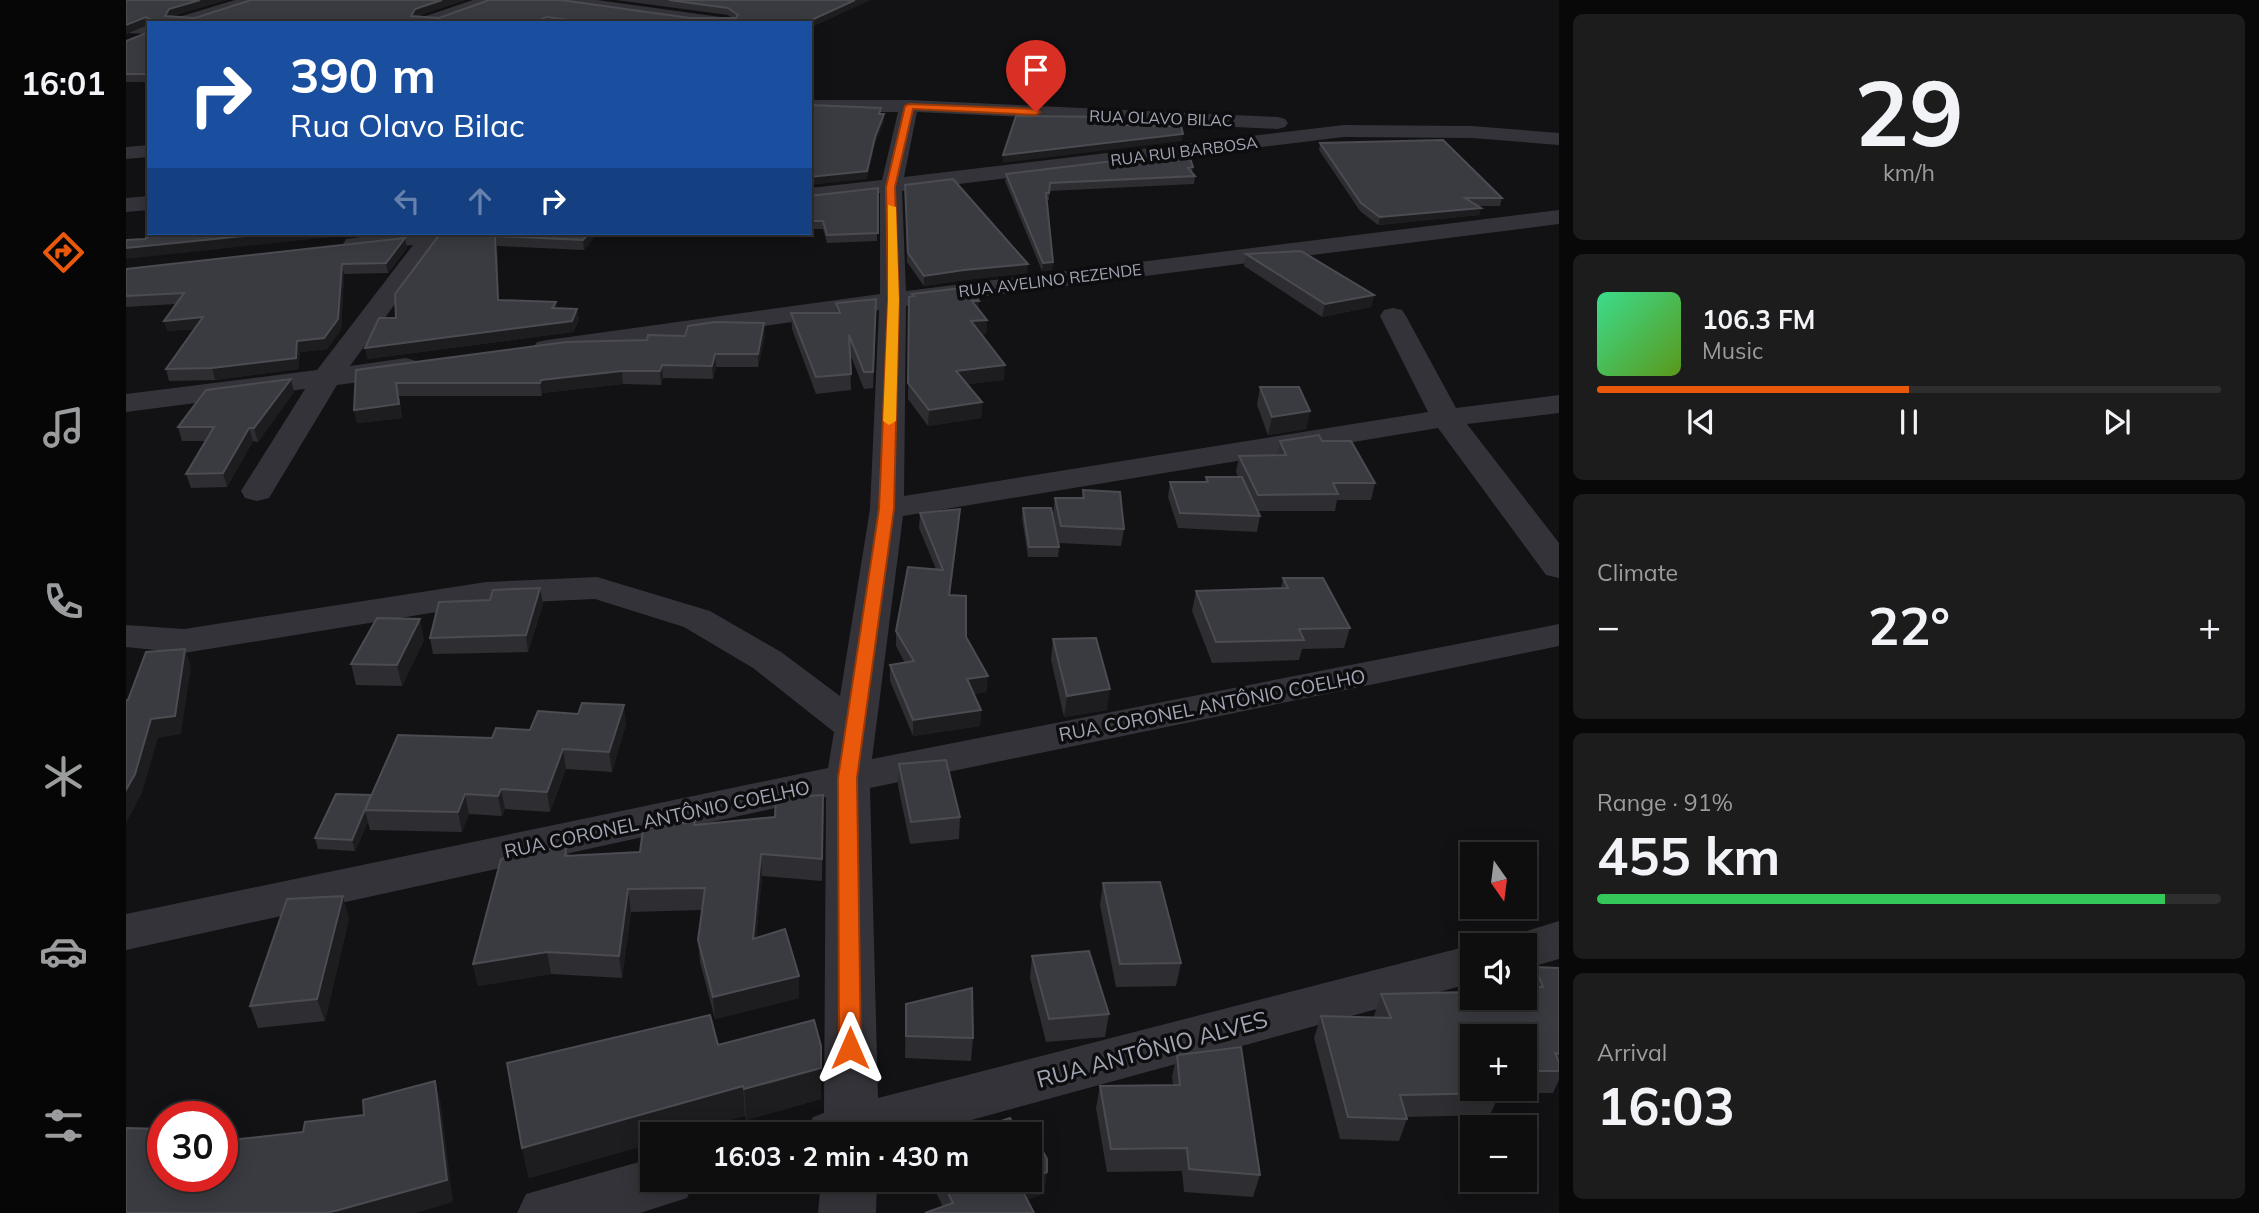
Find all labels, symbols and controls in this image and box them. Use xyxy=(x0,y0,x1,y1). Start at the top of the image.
pin xyxy=(1006,40,1066,112)
text: 390 m xyxy=(290,44,436,105)
icon: right xyxy=(175,49,266,140)
icon: arrive xyxy=(1017,51,1055,89)
text: 29 xyxy=(1854,55,1964,169)
text: 16:01 xyxy=(21,63,105,103)
text: Rua Olavo Bilac xyxy=(290,105,525,145)
street label: RUA OLAVO BILAC xyxy=(1089,106,1233,131)
street label: RUA RUI BARBOSA xyxy=(1109,132,1259,170)
text: km/h xyxy=(1883,158,1935,187)
icon: left xyxy=(388,182,426,220)
icon: ahead xyxy=(461,182,499,220)
icon: right xyxy=(534,182,572,220)
icon: directions xyxy=(39,228,88,277)
street label: RUA AVELINO REZENDE xyxy=(957,259,1143,301)
text: 106.3 FM xyxy=(1702,303,1815,336)
text: Music xyxy=(1702,336,1763,365)
icon: music xyxy=(39,403,88,452)
icon: previous xyxy=(1682,403,1720,441)
icon: pause xyxy=(1890,403,1928,441)
icon: next xyxy=(2098,403,2136,441)
text: Climate xyxy=(1597,558,1678,587)
icon: phone xyxy=(39,577,88,626)
text: 22° xyxy=(1868,593,1950,658)
text: − xyxy=(1597,602,1620,650)
text: + xyxy=(2198,602,2221,650)
street label: RUA CORONEL ANTÔNIO COELHO xyxy=(1057,663,1367,747)
icon: climate xyxy=(39,752,88,801)
street label: RUA CORONEL ANTÔNIO COELHO xyxy=(502,775,812,863)
text: Range · 91% xyxy=(1597,788,1733,817)
text: 455 km xyxy=(1597,823,1780,888)
north arrow xyxy=(1460,842,1536,919)
map controls xyxy=(1460,842,1537,1192)
icon: car xyxy=(39,927,88,976)
button: sound xyxy=(1460,933,1537,1010)
street label: RUA ANTÔNIO ALVES xyxy=(1033,1004,1271,1094)
position arrow xyxy=(813,1011,887,1085)
button: + xyxy=(1460,1024,1537,1101)
text: Arrival xyxy=(1597,1038,1667,1067)
text: 16:03 xyxy=(1597,1073,1735,1138)
icon: filters xyxy=(39,1101,88,1150)
speed limit sign: 30 xyxy=(147,1101,238,1192)
button: − xyxy=(1460,1115,1537,1192)
text: 16:03 · 2 min · 430 m xyxy=(713,1140,969,1173)

